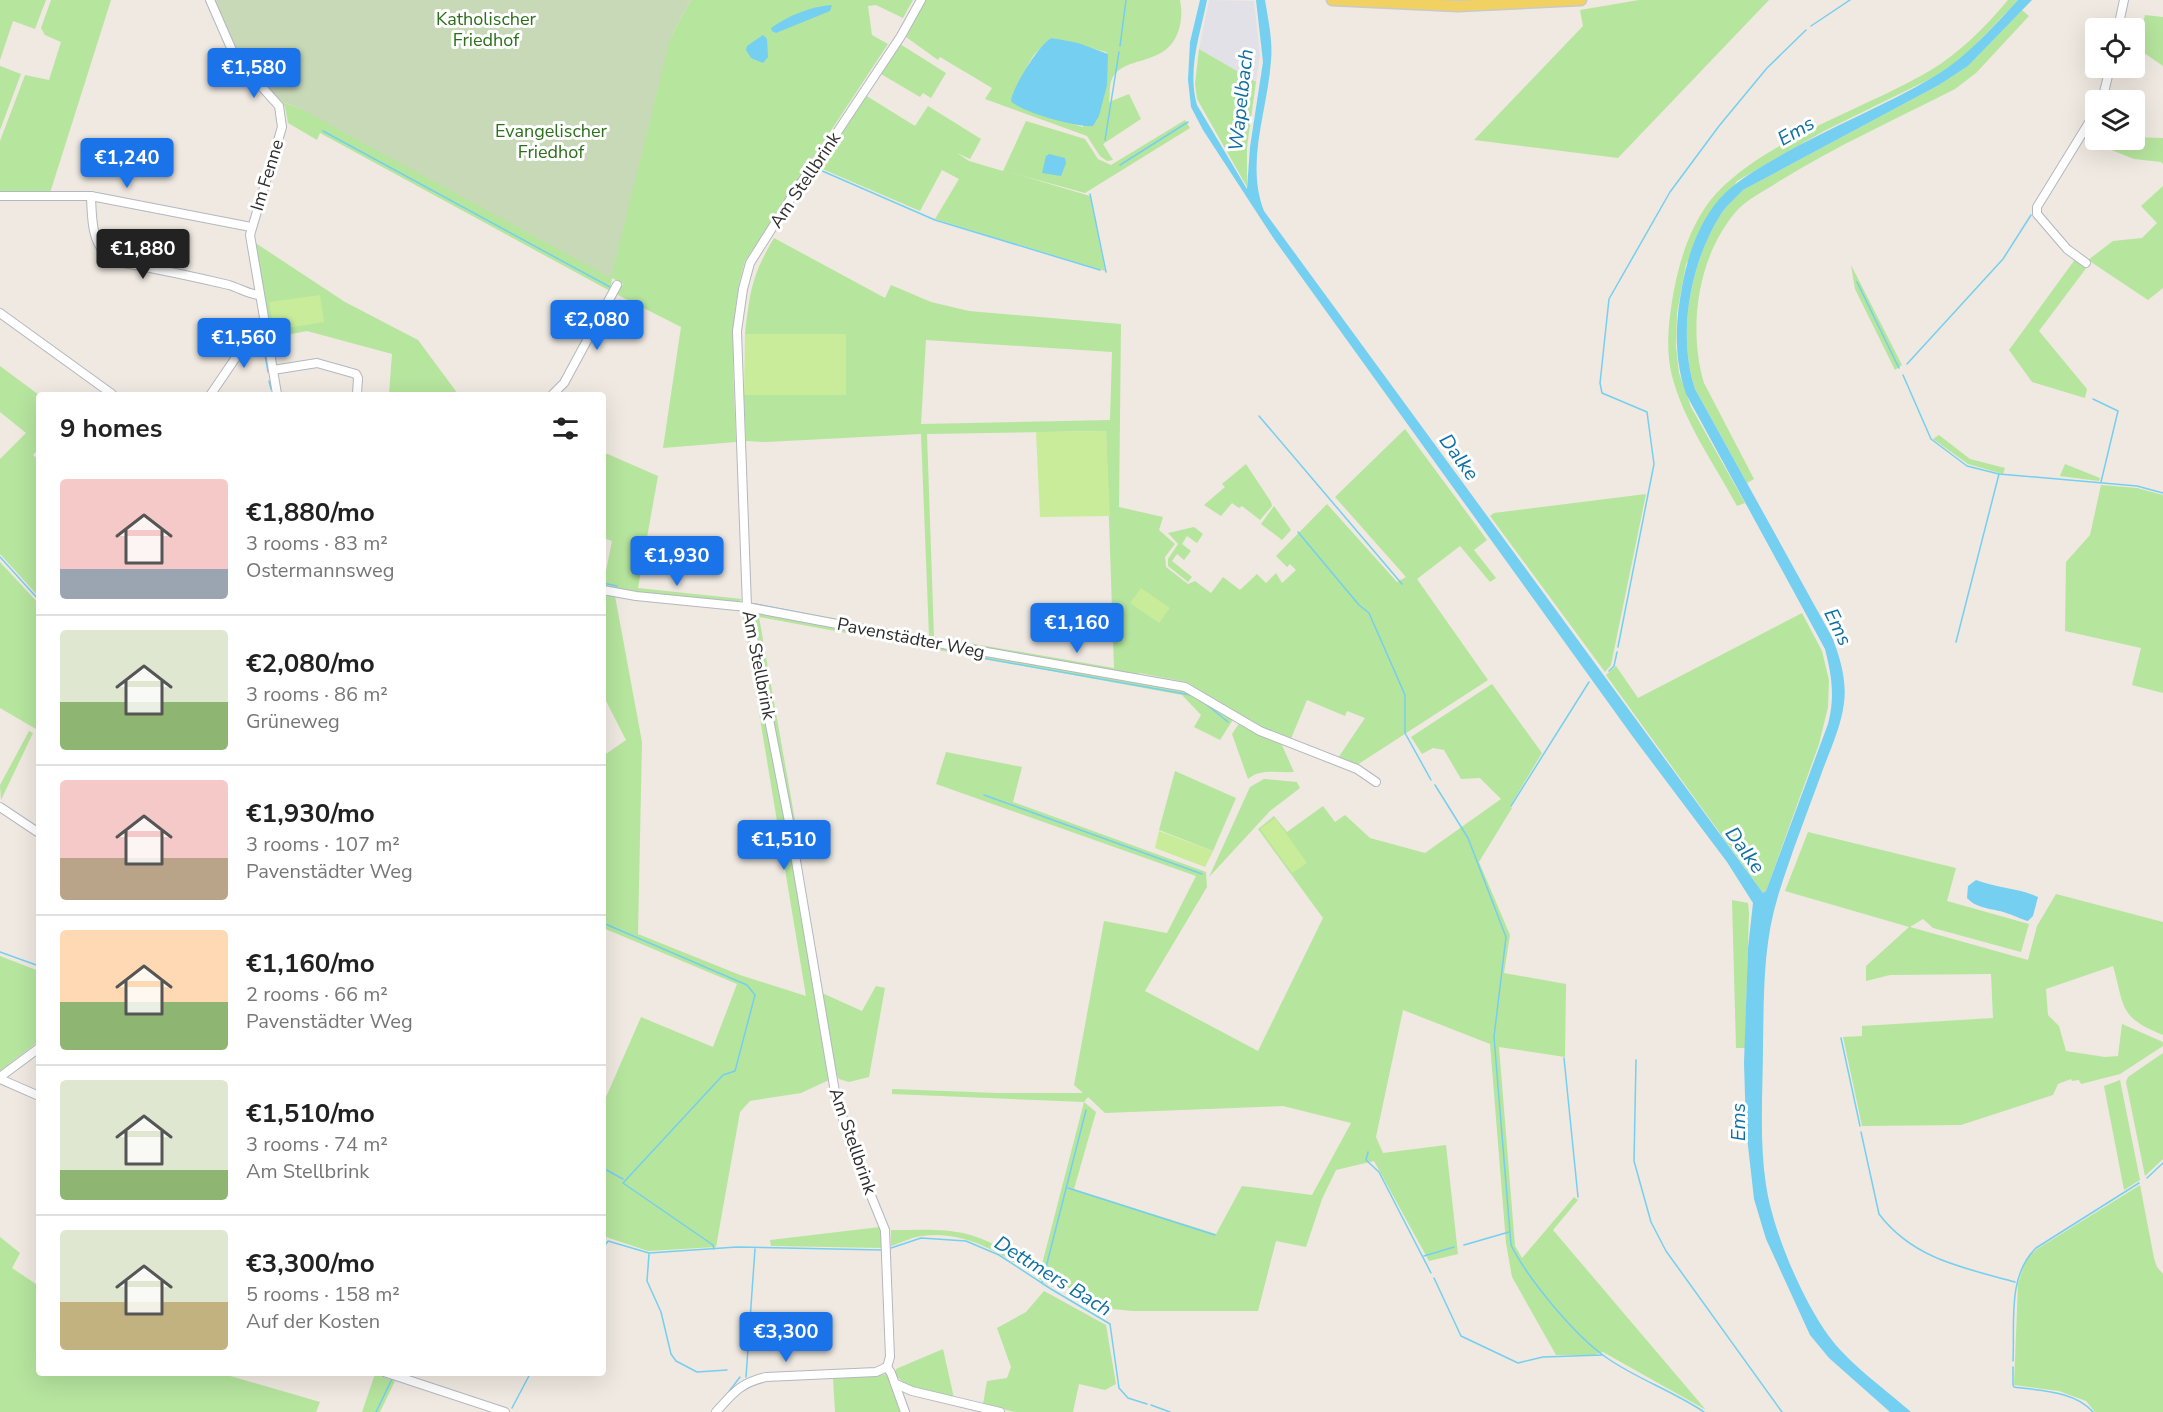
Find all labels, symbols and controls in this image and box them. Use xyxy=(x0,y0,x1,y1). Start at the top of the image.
park label: Katholischer Friedhof xyxy=(436,7,537,52)
map controls xyxy=(2085,18,2145,150)
button: locate xyxy=(2085,18,2145,78)
pin: €1,580 xyxy=(205,48,303,99)
water label: Wapelbach xyxy=(1222,48,1260,152)
text: €1,580 xyxy=(222,54,286,81)
button: layers xyxy=(2085,90,2145,150)
water label: Ems xyxy=(1773,110,1819,152)
park label: Evangelischer Friedhof xyxy=(495,119,608,164)
street label: Am Stellbrink xyxy=(764,126,847,233)
street label: Im Fenne xyxy=(245,136,289,214)
pin: €1,240 xyxy=(78,138,176,189)
text: €1,240 xyxy=(95,144,159,171)
pin: €1,880 xyxy=(94,229,192,280)
text: €1,880 xyxy=(111,235,175,262)
pin: €2,080 xyxy=(548,300,646,351)
text: €2,080 xyxy=(565,306,629,333)
pin: €1,560 xyxy=(195,318,293,369)
text: €1,560 xyxy=(212,324,276,351)
text: 9 homes xyxy=(60,411,162,446)
icon: filters xyxy=(549,412,582,445)
water label: Dalke xyxy=(1433,428,1485,486)
text: €1,880/mo xyxy=(246,495,375,530)
icon: home xyxy=(108,503,180,575)
text: 3 rooms · 83 m² xyxy=(246,530,388,557)
pin: €1,930 xyxy=(628,536,726,587)
text: €1,930 xyxy=(645,542,709,569)
text: Ostermannsweg xyxy=(246,557,394,584)
pin: €1,160 xyxy=(1028,603,1126,654)
water label: Ems xyxy=(1817,604,1859,650)
street label: Am Stellbrink xyxy=(737,608,782,723)
text: €1,160 xyxy=(1045,609,1109,636)
street label: Pavenstädter Weg xyxy=(835,612,987,664)
text: €2,080/mo xyxy=(246,646,375,681)
icon: home xyxy=(108,654,180,726)
text: 3 rooms · 86 m² xyxy=(246,681,388,708)
text: Grüneweg xyxy=(246,708,340,735)
text: €1,930/mo xyxy=(246,796,375,831)
icon: home xyxy=(108,804,180,876)
pin: €1,510 xyxy=(735,820,833,871)
water label: Dalke xyxy=(1719,821,1771,879)
text: €1,510 xyxy=(752,826,816,853)
text: 3 rooms · 107 m² xyxy=(246,831,400,858)
text: Pavenstädter Weg xyxy=(246,858,413,885)
text: €1,160/mo xyxy=(246,946,375,981)
icon: home xyxy=(108,954,180,1026)
text: 2 rooms · 66 m² xyxy=(246,981,388,1008)
text: Pavenstädter Weg xyxy=(246,1008,413,1035)
street label: Am Stellbrink xyxy=(824,1085,883,1198)
text: €1,510/mo xyxy=(246,1096,375,1131)
water label: Ems xyxy=(1725,1103,1752,1141)
icon: home xyxy=(108,1104,180,1176)
text: 3 rooms · 74 m² xyxy=(246,1131,388,1158)
text: Am Stellbrink xyxy=(246,1158,369,1185)
water label: Dettmers Bach xyxy=(989,1229,1117,1323)
text: €3,300/mo xyxy=(246,1246,375,1281)
icon: home xyxy=(108,1254,180,1326)
text: 5 rooms · 158 m² xyxy=(246,1281,400,1308)
text: Auf der Kosten xyxy=(246,1308,380,1335)
pin: €3,300 xyxy=(737,1312,835,1363)
text: €3,300 xyxy=(754,1318,818,1345)

